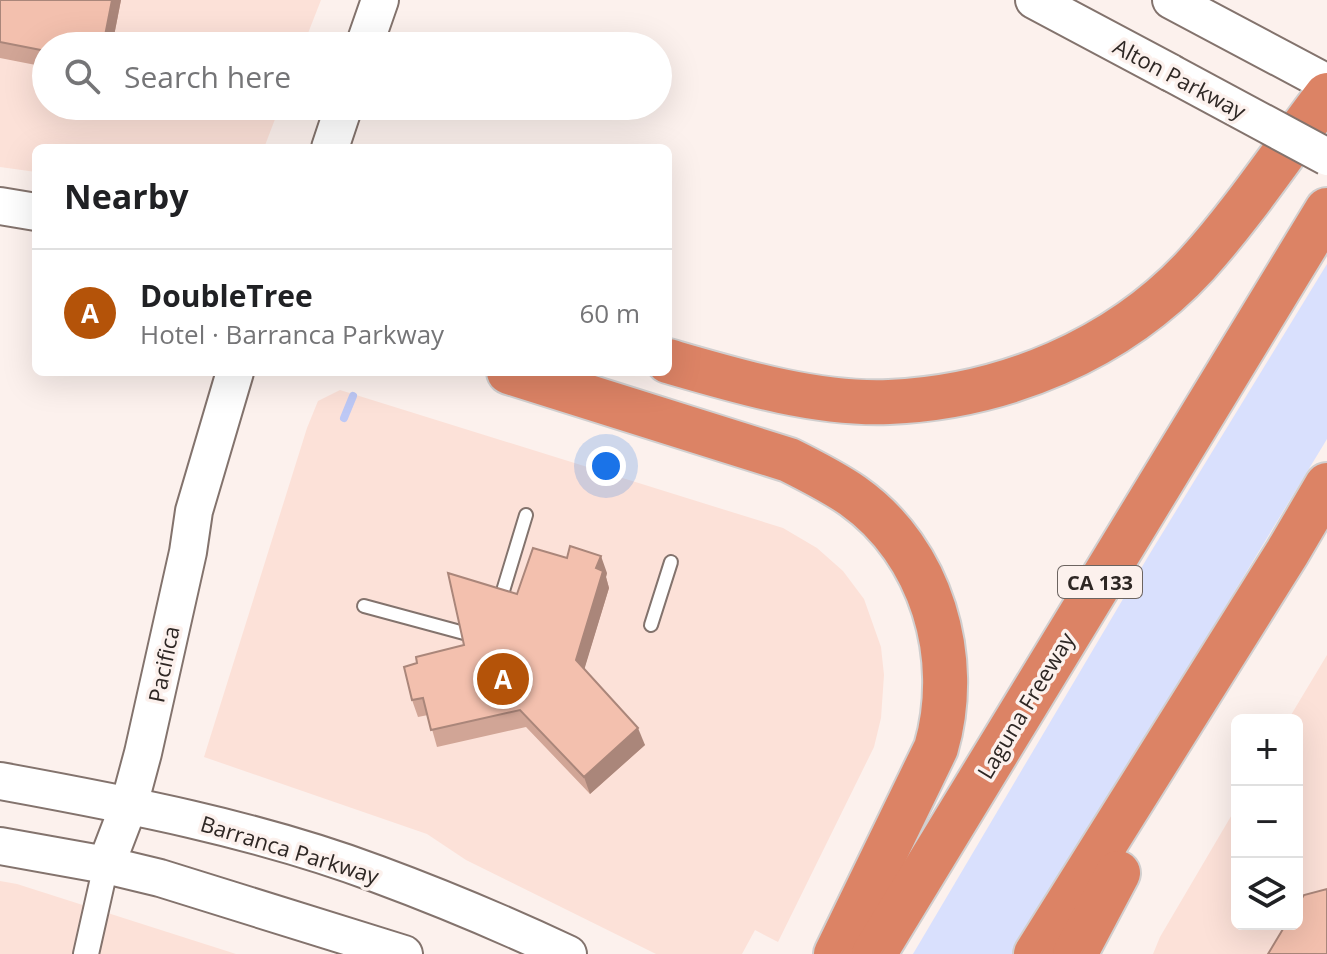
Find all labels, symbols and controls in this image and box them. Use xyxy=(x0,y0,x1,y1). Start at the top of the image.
street label: Alton Parkway xyxy=(1108,30,1252,126)
search box xyxy=(32,32,672,120)
icon: search xyxy=(60,54,104,98)
text: Search here xyxy=(124,56,291,97)
text: Nearby xyxy=(64,173,189,219)
text: DoubleTree xyxy=(140,275,313,316)
text: A xyxy=(81,295,99,331)
text: 60 m xyxy=(579,295,640,331)
text: Hotel · Barranca Parkway xyxy=(140,316,444,352)
your location xyxy=(586,446,626,486)
road number: CA 133 xyxy=(1058,566,1142,598)
street label: Pacifica xyxy=(140,623,186,705)
street label: Laguna Freeway xyxy=(969,625,1081,784)
pin: A xyxy=(477,649,529,709)
map controls xyxy=(1231,714,1303,930)
button: + xyxy=(1231,714,1303,786)
button: − xyxy=(1231,786,1303,858)
street label: Barranca Parkway xyxy=(197,808,384,891)
button: layers xyxy=(1231,858,1303,930)

